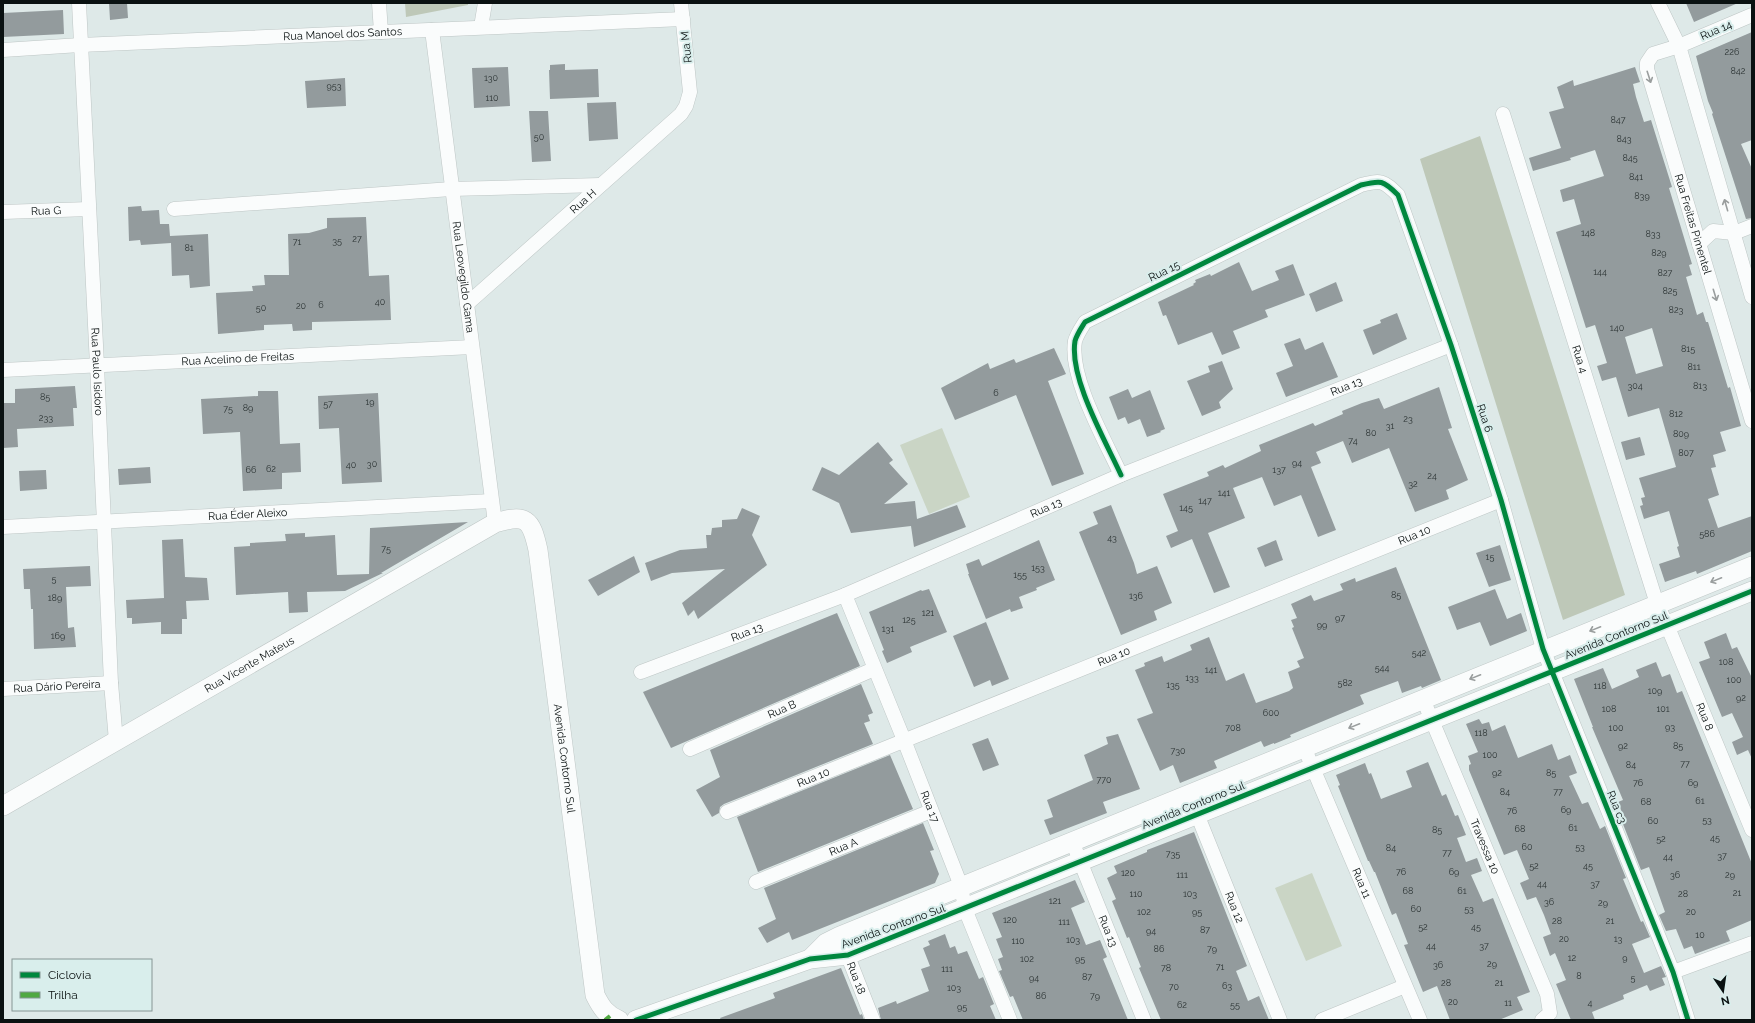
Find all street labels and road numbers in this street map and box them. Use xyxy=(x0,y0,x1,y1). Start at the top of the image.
street label: Rua 14 xyxy=(1698,18,1734,43)
street label: Rua Manoel dos Santos xyxy=(283,25,402,43)
street label: Rua M xyxy=(678,30,695,64)
street label: Rua Freitas Pimentel xyxy=(1672,172,1714,276)
street label: Rua H xyxy=(567,186,599,216)
street label: Rua G xyxy=(31,204,61,218)
street label: Rua Leovegildo Gama xyxy=(450,221,477,333)
street label: Rua 15 xyxy=(1146,258,1182,285)
street label: Rua Paulo Isidoro xyxy=(88,327,105,416)
street label: Rua 4 xyxy=(1569,344,1590,375)
street label: Rua Acelino de Freitas xyxy=(181,350,294,368)
street label: Rua 13 xyxy=(1329,375,1364,399)
street label: Rua 6 xyxy=(1474,402,1495,434)
street label: Rua 13 xyxy=(1028,496,1064,521)
street label: Rua Éder Aleixo xyxy=(208,506,288,523)
street label: Rua 10 xyxy=(1396,523,1433,548)
street label: Avenida Contorno Sul xyxy=(1563,609,1670,662)
street label: Rua 13 xyxy=(729,621,765,644)
street label: Rua Vicente Mateus xyxy=(202,634,297,696)
street label: Rua 10 xyxy=(1096,644,1132,669)
street label: Rua Dário Pereira xyxy=(13,678,101,695)
street label: Rua B xyxy=(766,698,798,721)
street label: Rua 8 xyxy=(1693,701,1716,733)
street label: Avenida Contorno Sul xyxy=(551,703,578,814)
street label: Rua 10 xyxy=(795,765,832,790)
street label: Avenida Contorno Sul xyxy=(1140,779,1247,832)
street label: Rua 17 xyxy=(917,789,942,825)
street label: Rua c3 xyxy=(1604,789,1629,826)
street label: Travessa 10 xyxy=(1467,817,1502,876)
street label: Rua A xyxy=(827,835,860,859)
street label: Rua 11 xyxy=(1349,866,1374,901)
street label: Rua 12 xyxy=(1222,890,1246,925)
street label: Avenida Contorno Sul xyxy=(839,902,947,951)
street label: Rua 13 xyxy=(1096,913,1120,949)
street label: Rua 18 xyxy=(844,960,868,996)

